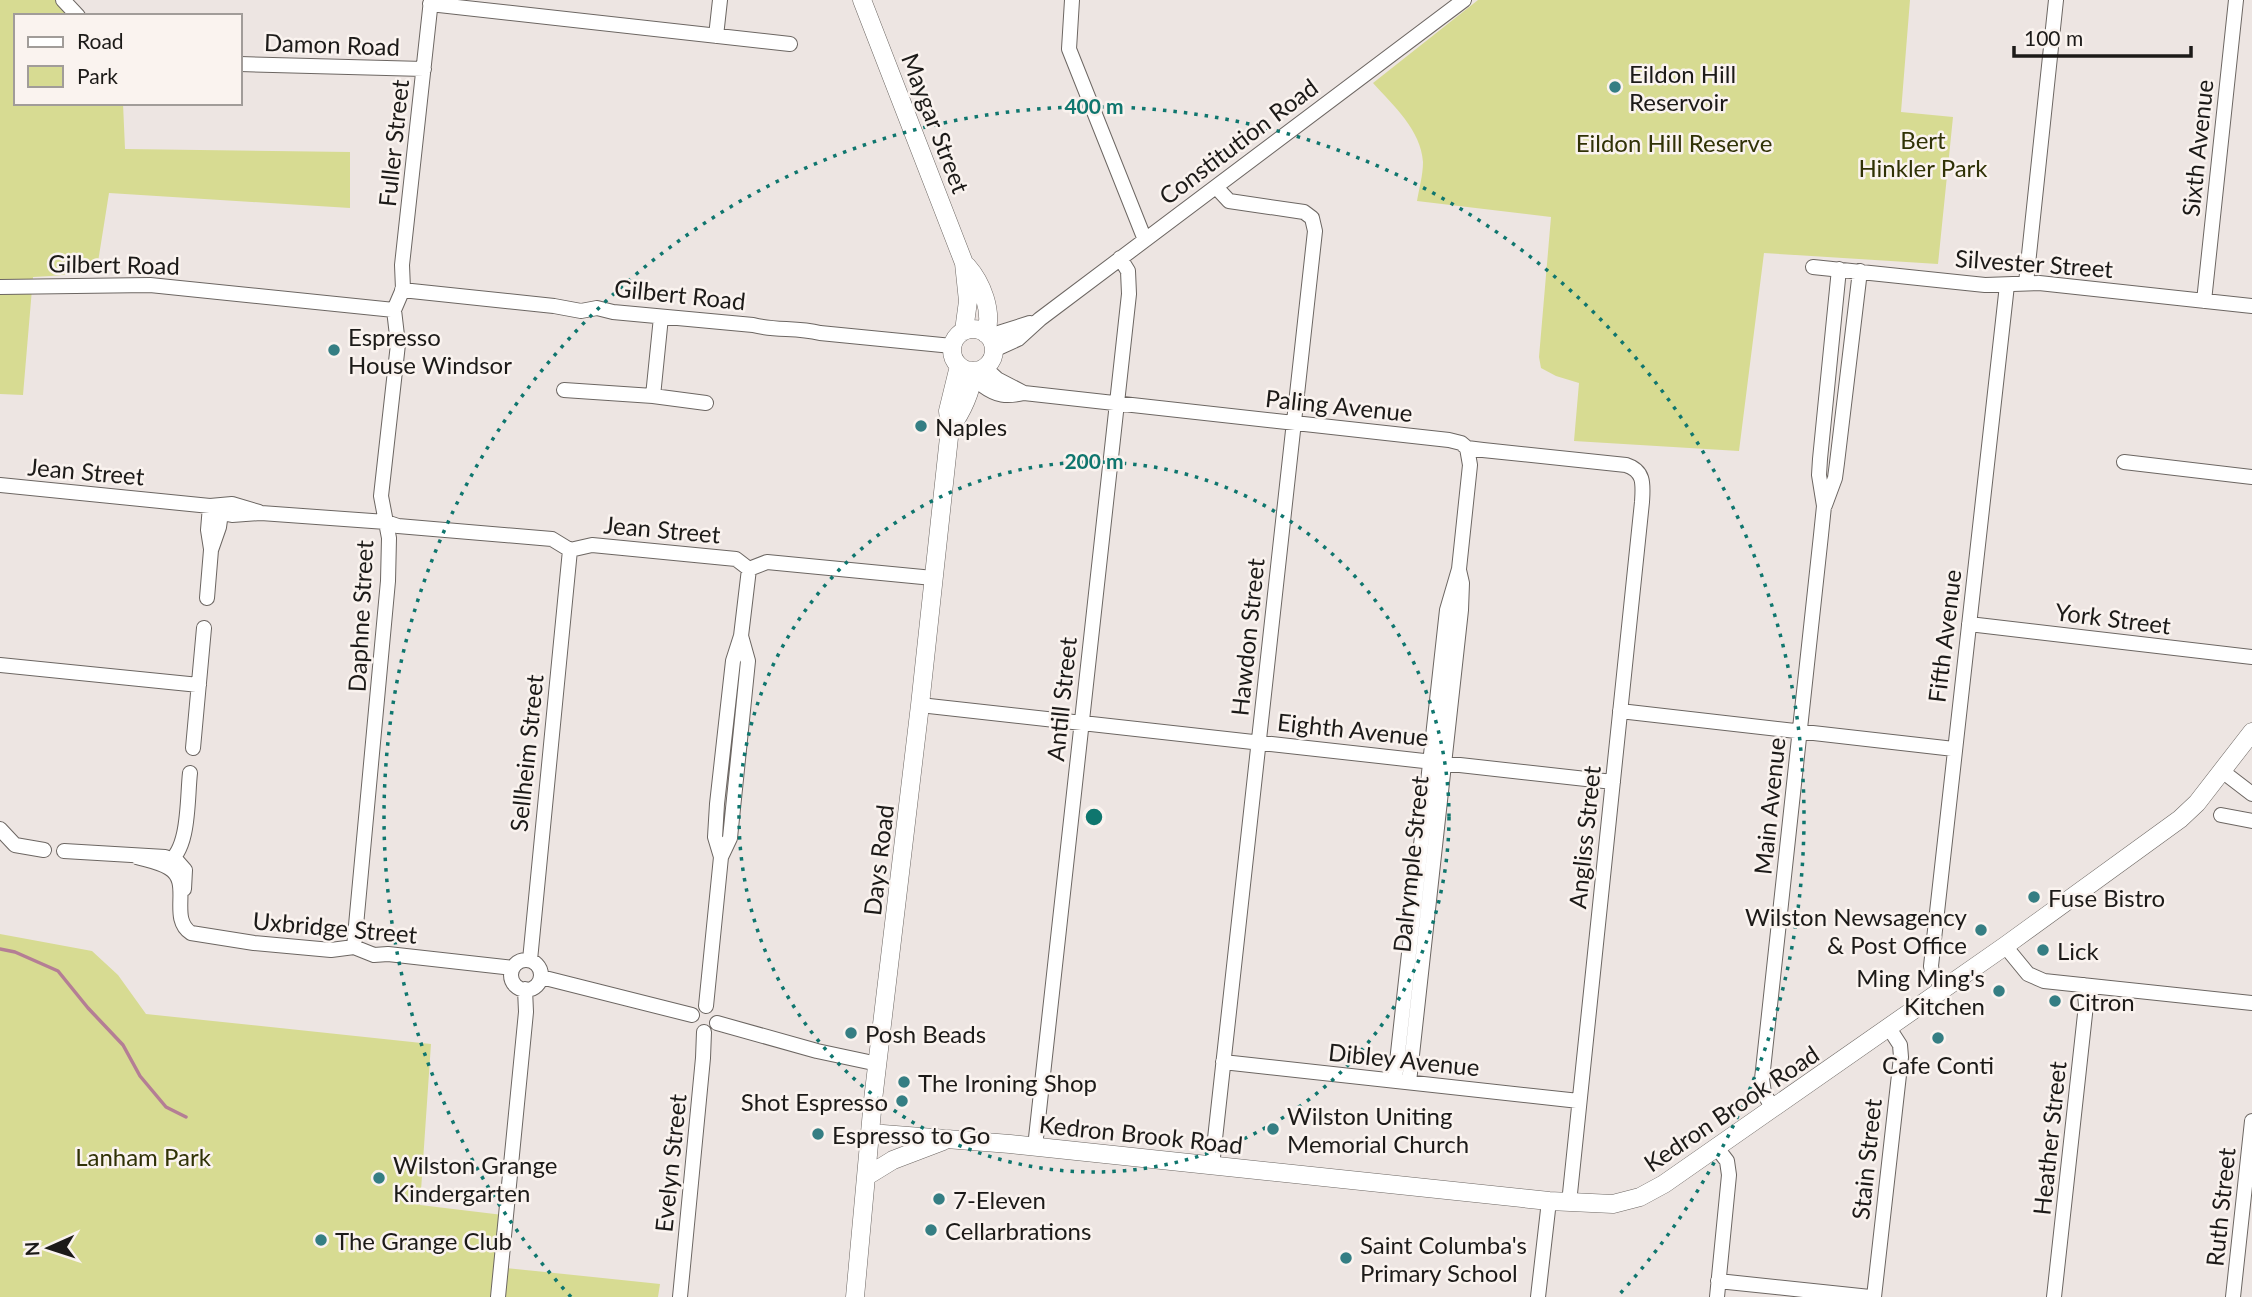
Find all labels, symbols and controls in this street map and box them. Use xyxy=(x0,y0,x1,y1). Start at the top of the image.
legend xyxy=(14,14,242,105)
scale bar xyxy=(2014,14,2191,58)
text: 100 m xyxy=(2024,25,2083,50)
street label: Damon Road xyxy=(264,27,400,61)
text: Road xyxy=(77,28,124,53)
street label: Maygar Street xyxy=(896,49,976,197)
place label: Eildon Hill Reservoir xyxy=(1629,59,1736,116)
text: Park xyxy=(77,63,118,88)
street label: Constitution Road xyxy=(1153,72,1323,210)
street label: Fuller Street xyxy=(372,78,414,208)
street label: Sixth Avenue xyxy=(2175,78,2219,218)
marker: Eildon Hill Reservoir xyxy=(1607,79,1623,95)
text: 400 m xyxy=(1064,93,1124,118)
park label: Bert Hinkler Park xyxy=(1858,125,1988,182)
park label: Eildon Hill Reserve xyxy=(1576,128,1772,157)
street label: Silvester Street xyxy=(1954,243,2114,283)
street label: Gilbert Road xyxy=(48,248,180,280)
street label: Gilbert Road xyxy=(613,273,747,315)
place label: Espresso House Windsor xyxy=(348,322,512,379)
marker: Espresso House Windsor xyxy=(326,342,342,358)
street label: Paling Avenue xyxy=(1264,383,1414,427)
place label: Naples xyxy=(935,412,1007,441)
marker: Naples xyxy=(913,418,929,434)
text: 200 m xyxy=(1064,448,1124,473)
street label: Jean Street xyxy=(26,451,146,491)
street label: Jean Street xyxy=(602,509,722,549)
street label: Daphne Street xyxy=(342,539,378,693)
street label: Hawdon Street xyxy=(1224,556,1270,717)
street label: Fifth Avenue xyxy=(1921,568,1967,704)
street label: York Street xyxy=(2054,597,2173,640)
street label: Antill Street xyxy=(1040,635,1082,763)
street label: Sellheim Street xyxy=(503,673,549,833)
street label: Eighth Avenue xyxy=(1276,707,1430,751)
street label: Main Avenue xyxy=(1747,736,1791,876)
street label: Angliss Street xyxy=(1562,764,1606,910)
street label: Dalrymple Street xyxy=(1386,774,1434,954)
street label: Days Road xyxy=(857,803,899,917)
centre of rings xyxy=(1082,805,1106,829)
place label: Fuse Bistro xyxy=(2048,883,2165,912)
marker: Fuse Bistro xyxy=(2026,889,2042,905)
place label: Wilston Newsagency & Post Office xyxy=(1745,902,1968,959)
street label: Uxbridge Street xyxy=(252,905,419,949)
marker: Wilston Newsagency & Post Office xyxy=(1973,922,1989,938)
place label: Lick xyxy=(2057,936,2100,965)
marker: Lick xyxy=(2035,942,2051,958)
place label: Ming Ming's Kitchen xyxy=(1856,963,1985,1020)
marker: Ming Ming's Kitchen xyxy=(1991,983,2007,999)
place label: Citron xyxy=(2069,987,2135,1016)
marker: Citron xyxy=(2047,993,2063,1009)
place label: Posh Beads xyxy=(865,1019,986,1048)
marker: Posh Beads xyxy=(843,1025,859,1041)
marker: Cafe Conti xyxy=(1930,1030,1946,1046)
street label: Dibley Avenue xyxy=(1327,1037,1481,1081)
street label: Kedron Brook Road xyxy=(1638,1039,1824,1177)
place label: Cafe Conti xyxy=(1882,1050,1994,1079)
street label: Heather Street xyxy=(2026,1059,2072,1216)
place label: The Ironing Shop xyxy=(918,1068,1097,1097)
marker: The Ironing Shop xyxy=(896,1074,912,1090)
place label: Shot Espresso xyxy=(741,1087,888,1116)
street label: Evelyn Street xyxy=(648,1092,692,1234)
marker: Shot Espresso xyxy=(894,1093,910,1109)
street label: Stain Street xyxy=(1845,1097,1887,1221)
place label: Wilston Uniting Memorial Church xyxy=(1287,1101,1469,1158)
street label: Kedron Brook Road xyxy=(1038,1109,1244,1159)
place label: Espresso to Go xyxy=(832,1120,990,1149)
marker: Wilston Uniting Memorial Church xyxy=(1265,1121,1281,1137)
marker: Espresso to Go xyxy=(810,1126,826,1142)
park label: Lanham Park xyxy=(75,1142,212,1171)
street label: Ruth Street xyxy=(2199,1146,2241,1268)
place label: Wilston Grange Kindergarten xyxy=(393,1150,557,1207)
marker: Wilston Grange Kindergarten xyxy=(371,1170,387,1186)
place label: 7-Eleven xyxy=(953,1185,1046,1214)
marker: 7-Eleven xyxy=(931,1191,947,1207)
north arrow xyxy=(14,1213,84,1283)
place label: Cellarbrations xyxy=(945,1216,1091,1245)
marker: Cellarbrations xyxy=(923,1222,939,1238)
place label: The Grange Club xyxy=(335,1226,512,1255)
place label: Saint Columba's Primary School xyxy=(1360,1230,1527,1287)
marker: The Grange Club xyxy=(313,1232,329,1248)
text: N xyxy=(20,1241,43,1257)
marker: Saint Columba's Primary School xyxy=(1338,1250,1354,1266)

